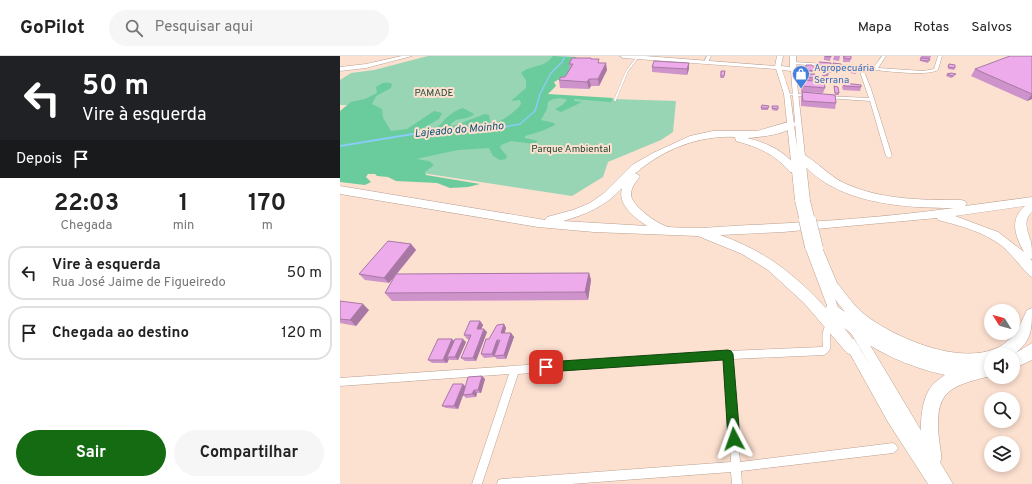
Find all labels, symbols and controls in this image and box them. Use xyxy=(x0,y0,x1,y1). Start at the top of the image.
search box xyxy=(109,10,389,46)
text: GoPilot xyxy=(20,16,85,40)
icon: search xyxy=(123,17,145,39)
text: Pesquisar aqui xyxy=(155,18,253,37)
text: Mapa xyxy=(858,19,892,36)
text: Rotas xyxy=(914,19,949,36)
text: Salvos xyxy=(971,19,1012,36)
place label: Agropecuária Serrana xyxy=(814,62,874,87)
shop icon: Agropecuária Serrana xyxy=(791,64,811,89)
text: 50 m xyxy=(82,69,149,105)
icon: left xyxy=(16,72,68,124)
park label: PAMADE xyxy=(414,87,454,100)
text: Vire à esquerda xyxy=(82,104,206,127)
water label: Lajeado do Moinho xyxy=(414,119,504,141)
park label: Parque Ambiental xyxy=(531,143,611,156)
icon: arrive xyxy=(70,148,92,170)
text: Depois xyxy=(16,150,62,169)
text: 22:03 xyxy=(54,189,119,219)
text: 1 xyxy=(179,189,188,219)
text: 170 xyxy=(248,189,286,219)
text: Chegada xyxy=(60,218,112,234)
text: min xyxy=(173,218,194,234)
text: m xyxy=(262,218,273,234)
text: Vire à esquerda xyxy=(52,256,161,275)
icon: left xyxy=(18,262,40,284)
text: 50 m xyxy=(287,264,322,283)
text: Rua José Jaime de Figueiredo xyxy=(52,275,226,291)
north arrow xyxy=(984,304,1020,340)
map controls xyxy=(984,304,1020,472)
icon: arrive xyxy=(18,322,40,344)
text: Chegada ao destino xyxy=(52,324,189,343)
text: 120 m xyxy=(281,324,322,343)
button: sound xyxy=(984,348,1020,384)
pin xyxy=(529,350,563,384)
icon: arrive xyxy=(535,356,557,378)
button: search xyxy=(984,392,1020,428)
position arrow xyxy=(713,418,755,460)
button: Sair xyxy=(16,430,166,476)
button: Compartilhar xyxy=(174,430,324,476)
button: layers xyxy=(984,436,1020,472)

